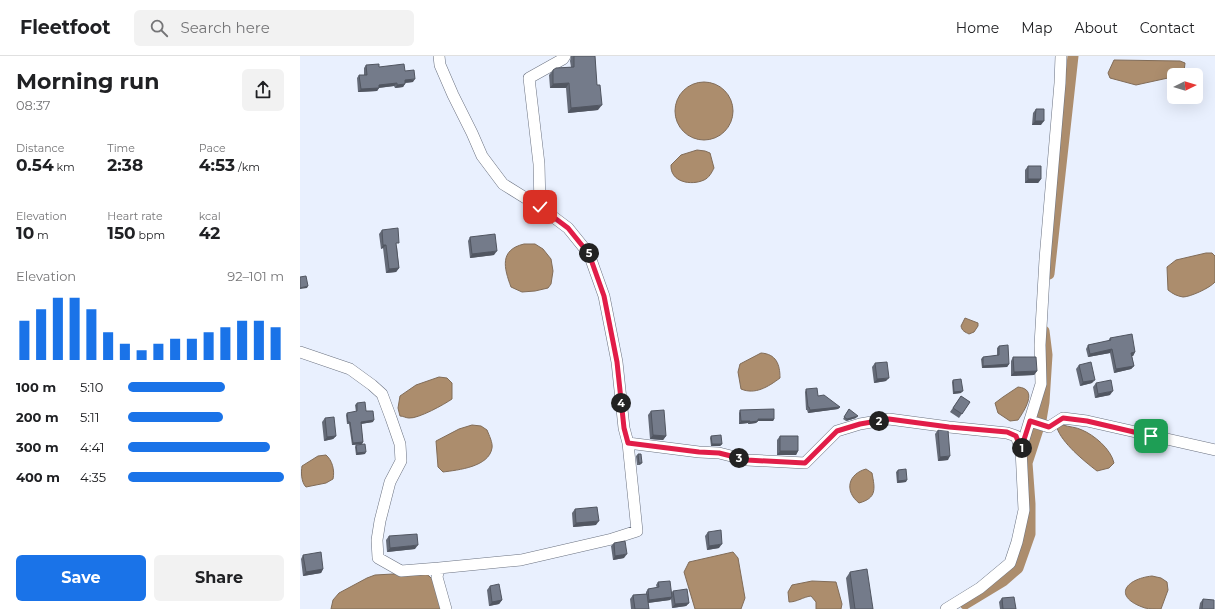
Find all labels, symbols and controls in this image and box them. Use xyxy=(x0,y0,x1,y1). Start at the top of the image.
search box xyxy=(134,10,414,46)
text: Fleetfoot xyxy=(20,16,110,39)
icon: search xyxy=(148,17,170,39)
text: Search here xyxy=(180,18,270,37)
text: Home xyxy=(956,19,999,37)
text: Map xyxy=(1021,19,1052,37)
text: About xyxy=(1074,19,1118,37)
text: Contact xyxy=(1140,19,1195,37)
text: Morning run xyxy=(16,68,159,95)
north arrow xyxy=(1167,68,1203,104)
map controls xyxy=(1167,68,1203,104)
button: share xyxy=(242,69,284,111)
text: 08:37 xyxy=(16,97,50,113)
text: Distance xyxy=(16,141,64,155)
text: Time xyxy=(107,141,135,155)
text: Pace xyxy=(199,141,226,155)
text: 0.54 xyxy=(16,155,54,175)
text: 2:38 xyxy=(107,155,143,175)
text: 4:53 xyxy=(199,155,235,175)
text: km xyxy=(54,160,75,174)
text: /km xyxy=(235,160,260,174)
pin xyxy=(523,190,557,224)
icon: check xyxy=(529,196,551,218)
text: Elevation xyxy=(16,209,67,223)
text: Heart rate xyxy=(107,209,163,223)
text: kcal xyxy=(199,209,221,223)
text: 10 xyxy=(16,223,34,243)
text: 150 xyxy=(107,223,136,243)
text: 42 xyxy=(199,223,220,243)
text: m xyxy=(34,228,49,242)
text: bpm xyxy=(136,228,165,242)
pin: 5 xyxy=(579,243,599,263)
text: 5 xyxy=(586,246,592,260)
text: Elevation xyxy=(16,268,76,284)
text: 92–101 m xyxy=(227,268,284,284)
text: 100 m xyxy=(16,379,56,395)
text: 5:10 xyxy=(80,379,103,395)
pin: 4 xyxy=(611,393,631,413)
text: 4 xyxy=(617,396,625,410)
text: 200 m xyxy=(16,409,59,425)
text: 5:11 xyxy=(80,409,100,425)
pin: 2 xyxy=(869,411,889,431)
text: 2 xyxy=(876,414,882,428)
pin xyxy=(1134,419,1168,453)
icon: arrive xyxy=(1140,425,1162,447)
pin: 1 xyxy=(1012,438,1032,458)
text: 300 m xyxy=(16,439,59,455)
text: 4:41 xyxy=(80,439,104,455)
text: 1 xyxy=(1020,441,1024,455)
pin: 3 xyxy=(729,448,749,468)
text: 3 xyxy=(736,451,742,465)
text: 400 m xyxy=(16,469,60,485)
text: 4:35 xyxy=(80,469,106,485)
button: Save xyxy=(16,555,146,601)
button: Share xyxy=(154,555,284,601)

